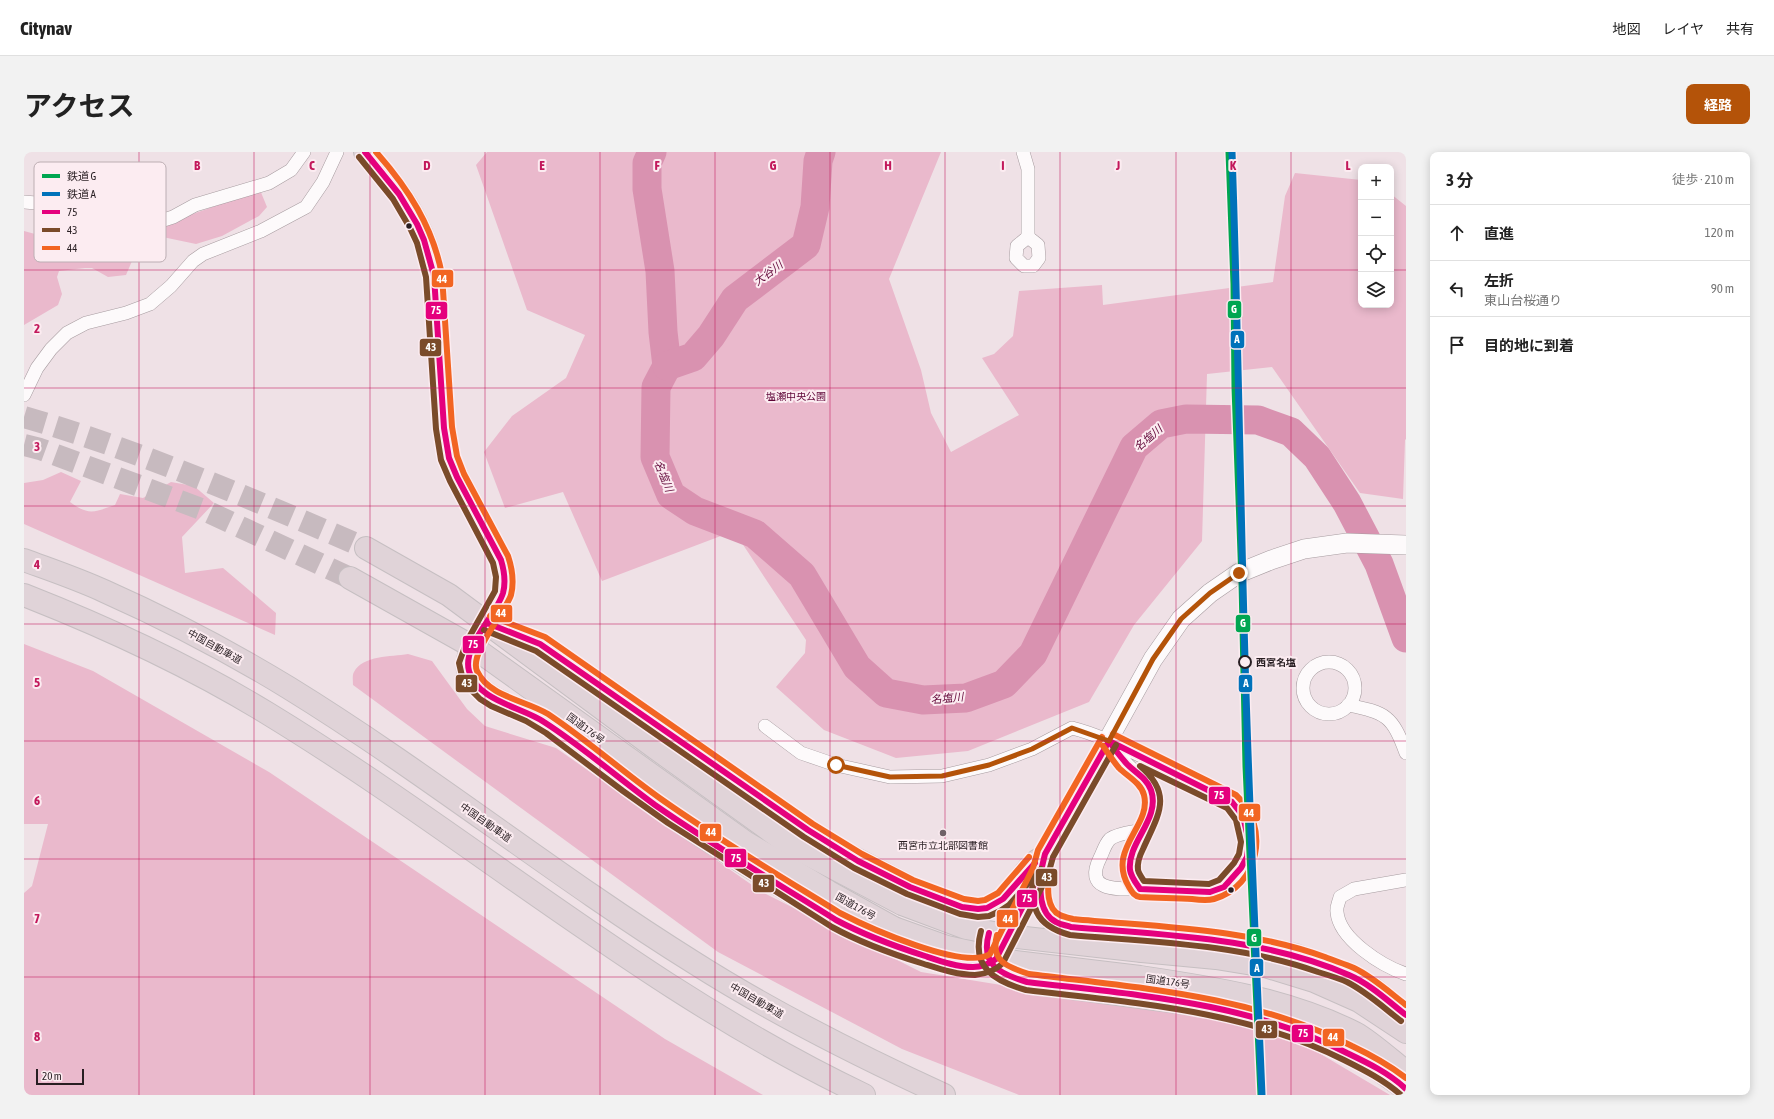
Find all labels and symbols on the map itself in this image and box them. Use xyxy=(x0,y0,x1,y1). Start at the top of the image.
text: B xyxy=(194,158,201,173)
text: C xyxy=(309,158,315,173)
text: D xyxy=(423,158,431,173)
text: E xyxy=(539,158,545,173)
text: F xyxy=(654,158,660,173)
text: G xyxy=(770,158,777,173)
text: H xyxy=(884,158,892,173)
text: I xyxy=(1001,158,1005,173)
text: J xyxy=(1115,158,1120,173)
text: K xyxy=(1230,158,1237,173)
text: L xyxy=(1345,158,1351,173)
legend xyxy=(34,162,166,262)
text: 鉄道 G xyxy=(67,170,97,182)
text: 鉄道 A xyxy=(67,188,97,200)
text: 75 xyxy=(67,206,77,218)
unlabelled marker xyxy=(404,221,414,231)
text: 43 xyxy=(67,224,77,236)
text: 44 xyxy=(67,242,77,254)
water label: 大谷川 xyxy=(751,258,786,288)
line badge: 44 xyxy=(431,269,454,288)
text: 44 xyxy=(436,273,447,285)
line badge: G xyxy=(1227,300,1242,319)
line badge: 75 xyxy=(425,301,448,320)
text: G xyxy=(1231,303,1237,315)
text: 75 xyxy=(431,304,441,316)
text: 2 xyxy=(34,321,40,336)
line badge: A xyxy=(1230,330,1245,349)
text: A xyxy=(1233,333,1240,345)
line badge: 43 xyxy=(419,338,442,357)
text: 43 xyxy=(425,341,436,353)
park label: 塩瀬中央公園 xyxy=(766,391,826,402)
water label: 名塩川 xyxy=(1132,422,1165,453)
text: 3 xyxy=(34,439,40,454)
water label: 名塩川 xyxy=(652,458,676,494)
text: 4 xyxy=(33,557,40,572)
route end xyxy=(1230,564,1248,582)
line badge: 44 xyxy=(490,604,513,623)
text: 44 xyxy=(495,607,506,619)
line badge: G xyxy=(1235,614,1251,633)
text: G xyxy=(1240,617,1246,629)
street label: 中国自動車道 xyxy=(186,627,244,666)
line badge: 75 xyxy=(462,635,485,654)
text: 75 xyxy=(468,638,478,650)
marker: 西宮名塩 xyxy=(1238,655,1252,669)
place label: 西宮名塩 xyxy=(1256,657,1296,668)
line badge: 43 xyxy=(455,674,478,693)
line badge: A xyxy=(1238,674,1253,693)
text: 5 xyxy=(34,675,40,690)
text: 43 xyxy=(461,677,472,689)
text: A xyxy=(1242,677,1249,689)
water label: 名塩川 xyxy=(930,690,965,705)
street label: 国道176号 xyxy=(565,711,607,746)
route start xyxy=(827,756,845,774)
line badge: 75 xyxy=(1208,786,1231,805)
text: 75 xyxy=(1214,789,1224,801)
text: 6 xyxy=(34,793,40,808)
street label: 中国自動車道 xyxy=(458,801,513,844)
line badge: 44 xyxy=(1238,803,1261,822)
text: 44 xyxy=(1243,807,1254,819)
line badge: 44 xyxy=(699,823,722,842)
text: 44 xyxy=(705,826,716,838)
marker: 西宮市立北部図書館 xyxy=(938,828,948,838)
place label: 西宮市立北部図書館 xyxy=(898,840,988,851)
line badge: 75 xyxy=(724,848,747,868)
text: 75 xyxy=(731,852,741,864)
line badge: 43 xyxy=(1035,868,1058,887)
text: 43 xyxy=(1041,871,1052,883)
line badge: 43 xyxy=(752,874,775,893)
text: 43 xyxy=(758,877,769,889)
unlabelled marker xyxy=(1226,885,1236,895)
line badge: 75 xyxy=(1016,889,1038,908)
street label: 国道176号 xyxy=(834,891,878,922)
text: 75 xyxy=(1022,892,1032,904)
line badge: 44 xyxy=(996,909,1019,928)
text: 7 xyxy=(34,911,40,926)
text: 44 xyxy=(1002,913,1013,925)
line badge: G xyxy=(1246,928,1262,947)
text: G xyxy=(1251,932,1257,944)
line badge: A xyxy=(1249,958,1264,977)
text: A xyxy=(1253,962,1260,974)
street label: 国道176号 xyxy=(1145,973,1191,990)
street label: 中国自動車道 xyxy=(728,981,785,1020)
line badge: 43 xyxy=(1255,1020,1278,1039)
text: 43 xyxy=(1261,1023,1272,1035)
line badge: 75 xyxy=(1291,1024,1314,1043)
text: 75 xyxy=(1298,1027,1308,1039)
line badge: 44 xyxy=(1322,1028,1345,1047)
text: 8 xyxy=(34,1029,40,1044)
text: 44 xyxy=(1327,1031,1338,1043)
scale bar xyxy=(36,1067,84,1086)

